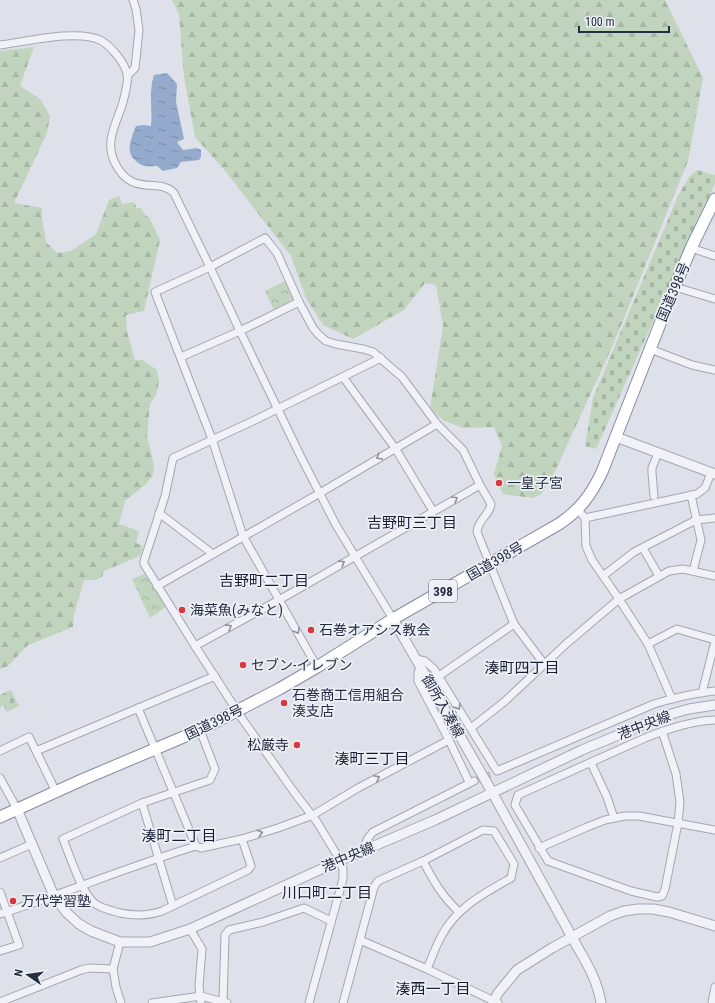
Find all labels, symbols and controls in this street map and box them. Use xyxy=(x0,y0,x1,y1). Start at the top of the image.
scale bar xyxy=(579,8,669,34)
text: 100 m xyxy=(585,15,615,29)
street label: 国道398号 xyxy=(653,260,693,324)
one-way arrow xyxy=(376,453,383,460)
place label: 一皇子宮 xyxy=(507,475,563,491)
marker: 一皇子宮 xyxy=(494,478,504,488)
one-way arrow xyxy=(451,496,458,503)
district label: 吉野町三丁目 xyxy=(367,514,457,532)
street label: 国道398号 xyxy=(464,538,526,584)
one-way arrow xyxy=(338,561,345,568)
district label: 吉野町二丁目 xyxy=(219,572,309,590)
road number: 398 xyxy=(429,580,457,602)
place label: 海菜魚(みなと) xyxy=(190,602,283,619)
marker: 海菜魚(みなと) xyxy=(177,605,187,615)
place label: 石巻オアシス教会 xyxy=(319,622,430,638)
one-way arrow xyxy=(225,625,232,632)
marker: 石巻オアシス教会 xyxy=(306,625,316,635)
one-way arrow xyxy=(292,627,299,634)
place label: セブン-イレブン xyxy=(251,657,352,673)
district label: 湊町四丁目 xyxy=(484,659,560,677)
marker: セブン-イレブン xyxy=(238,660,248,670)
street label: 御所入湊線 xyxy=(419,672,467,740)
place label: 石巻商工信用組合 湊支店 xyxy=(292,687,404,719)
marker: 石巻商工信用組合 湊支店 xyxy=(279,698,289,708)
street label: 国道398号 xyxy=(182,701,246,743)
one-way arrow xyxy=(454,703,461,710)
street label: 港中央線 xyxy=(615,707,673,743)
place label: 松厳寺 xyxy=(247,737,289,753)
marker: 松厳寺 xyxy=(292,740,302,750)
district label: 湊町三丁目 xyxy=(334,750,410,768)
one-way arrow xyxy=(373,775,381,783)
district label: 湊町二丁目 xyxy=(141,827,217,845)
one-way arrow xyxy=(257,829,264,838)
street label: 港中央線 xyxy=(319,839,377,875)
district label: 川口町二丁目 xyxy=(282,884,372,902)
place label: 万代学習塾 xyxy=(21,893,91,909)
marker: 万代学習塾 xyxy=(8,896,18,906)
north arrow xyxy=(8,955,48,995)
text: N xyxy=(12,968,26,978)
district label: 湊西一丁目 xyxy=(395,980,471,998)

